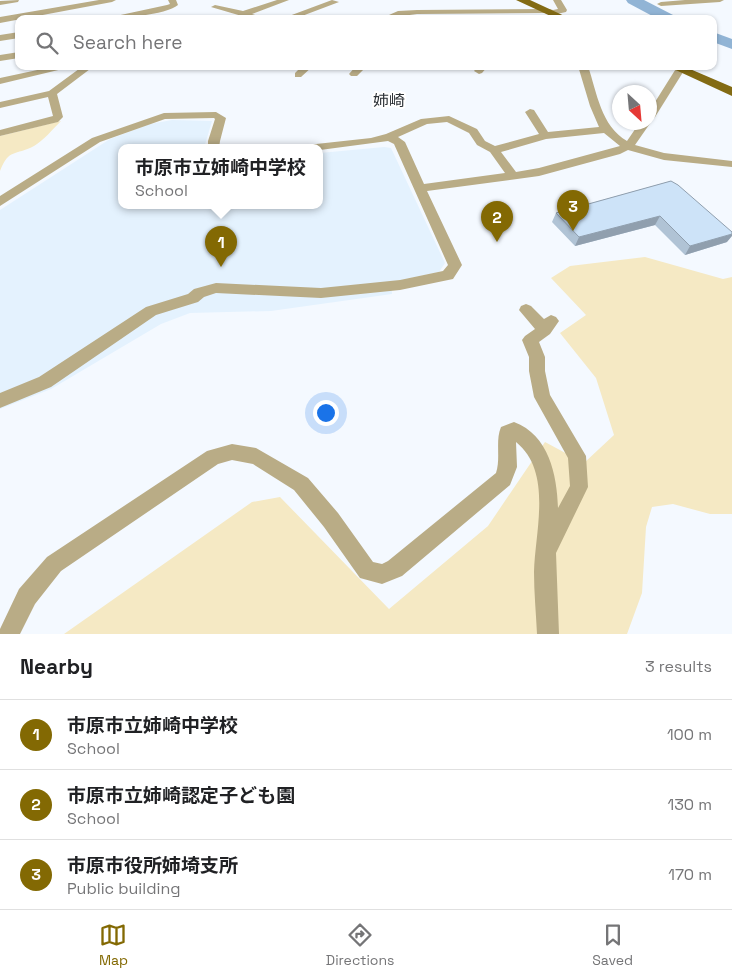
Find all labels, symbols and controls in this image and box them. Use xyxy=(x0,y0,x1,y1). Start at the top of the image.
search box xyxy=(15,15,717,70)
icon: search xyxy=(33,29,61,57)
text: Search here xyxy=(73,30,183,55)
north arrow xyxy=(612,85,657,130)
district label: 姉崎 xyxy=(373,90,405,111)
popup xyxy=(118,144,323,209)
text: 市原市立姉崎中学校 xyxy=(135,155,306,180)
text: School xyxy=(135,180,188,201)
pin: 3 xyxy=(557,190,589,231)
pin: 2 xyxy=(481,201,513,242)
pin: 1 xyxy=(205,226,237,267)
your location xyxy=(313,400,339,426)
text: Nearby xyxy=(20,653,93,680)
text: 3 results xyxy=(645,656,712,677)
text: 市原市立姉崎中学校 xyxy=(67,713,238,738)
text: 1 xyxy=(32,724,40,745)
text: 100 m xyxy=(667,724,712,745)
text: School xyxy=(67,738,120,759)
text: 市原市立姉崎認定子ども園 xyxy=(67,783,295,808)
text: 2 xyxy=(31,794,41,815)
text: 130 m xyxy=(668,794,712,815)
text: School xyxy=(67,808,120,829)
text: 市原市役所姉埼支所 xyxy=(67,853,238,878)
text: 3 xyxy=(31,864,41,885)
text: 170 m xyxy=(668,864,712,885)
text: Public building xyxy=(67,878,180,899)
tab: Map xyxy=(99,921,128,969)
tab: Directions xyxy=(326,921,394,969)
tab: Saved xyxy=(592,921,633,969)

